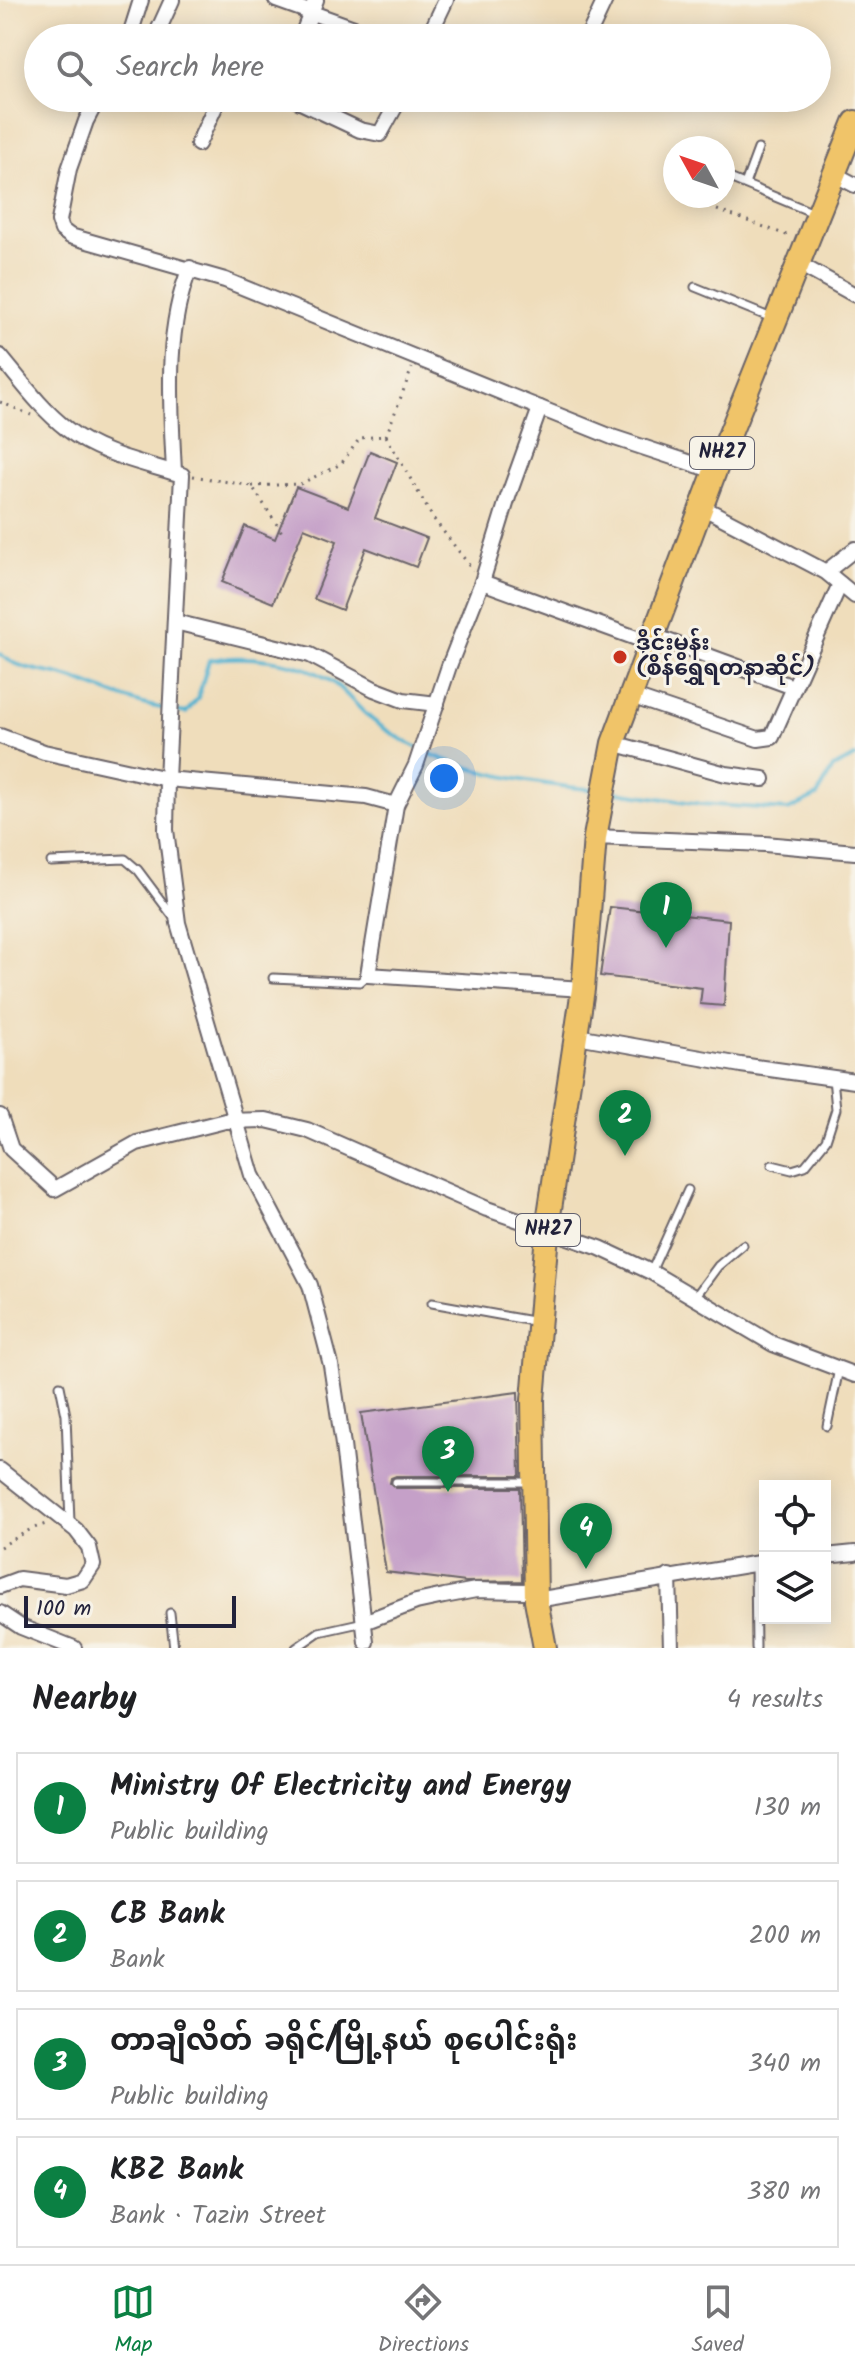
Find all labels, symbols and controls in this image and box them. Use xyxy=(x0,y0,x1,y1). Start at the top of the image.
search box xyxy=(24,24,831,112)
text: Search here xyxy=(116,44,264,92)
icon: search xyxy=(52,46,96,90)
north arrow xyxy=(663,136,735,208)
road number: NH27 xyxy=(690,437,754,469)
place label: ဒိုင်းမွန်း (စိန်ရွှေရတနာဆိုင်) xyxy=(636,627,815,687)
marker: ဒိုင်းမွန်း (စိန်ရွှေရတနာဆိုင်) xyxy=(611,648,629,666)
your location xyxy=(424,758,464,798)
pin: 1 xyxy=(640,882,692,948)
pin: 2 xyxy=(599,1090,651,1156)
road number: NH27 xyxy=(516,1214,580,1246)
pin: 3 xyxy=(422,1426,474,1492)
map controls xyxy=(759,1480,831,1624)
button: locate xyxy=(759,1480,831,1552)
pin: 4 xyxy=(560,1503,612,1569)
button: layers xyxy=(759,1552,831,1624)
scale bar xyxy=(24,1592,236,1628)
text: 100 m xyxy=(36,1592,91,1627)
text: Nearby xyxy=(32,1673,137,1727)
text: 4 results xyxy=(727,1679,823,1721)
text: Ministry Of Electricity and Energy xyxy=(110,1763,571,1811)
text: 1 xyxy=(56,1787,64,1829)
text: 130 m xyxy=(754,1787,821,1829)
text: Public building xyxy=(110,1811,269,1853)
text: CB Bank xyxy=(110,1891,224,1939)
text: 2 xyxy=(52,1915,68,1957)
text: 200 m xyxy=(749,1915,821,1957)
text: Bank xyxy=(110,1939,165,1981)
text: တာချီလိတ် ခရိုင်/မြို့နယ် စုပေါင်းရုံး xyxy=(110,2018,578,2066)
text: 3 xyxy=(53,2043,67,2085)
text: 340 m xyxy=(748,2043,821,2085)
text: Public building xyxy=(110,2076,269,2118)
text: KBZ Bank xyxy=(110,2147,243,2195)
text: 4 xyxy=(53,2171,67,2213)
text: 380 m xyxy=(746,2171,821,2213)
text: Bank · Tazin Street xyxy=(110,2195,326,2237)
tab: Map xyxy=(111,2280,155,2363)
tab: Directions xyxy=(378,2280,469,2363)
tab: Saved xyxy=(692,2280,744,2363)

